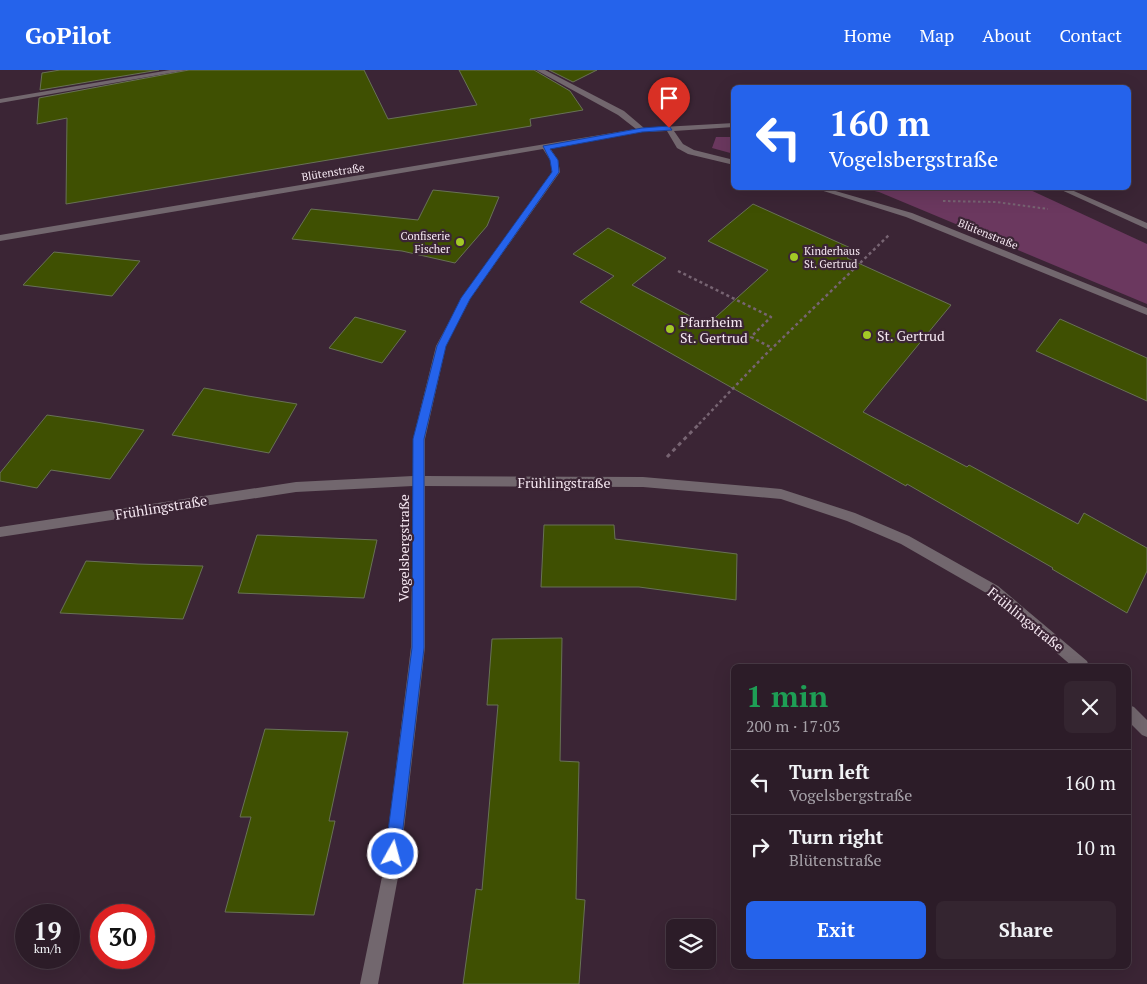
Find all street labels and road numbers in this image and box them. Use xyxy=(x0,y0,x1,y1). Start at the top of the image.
street label: Blütenstraße xyxy=(300,160,366,184)
street label: Blütenstraße xyxy=(956,216,1021,253)
street label: Frühlingstraße xyxy=(517,473,611,492)
street label: Frühlingstraße xyxy=(114,490,208,524)
street label: Vogelsbergstraße xyxy=(394,494,413,602)
street label: Frühlingstraße xyxy=(984,582,1068,656)

